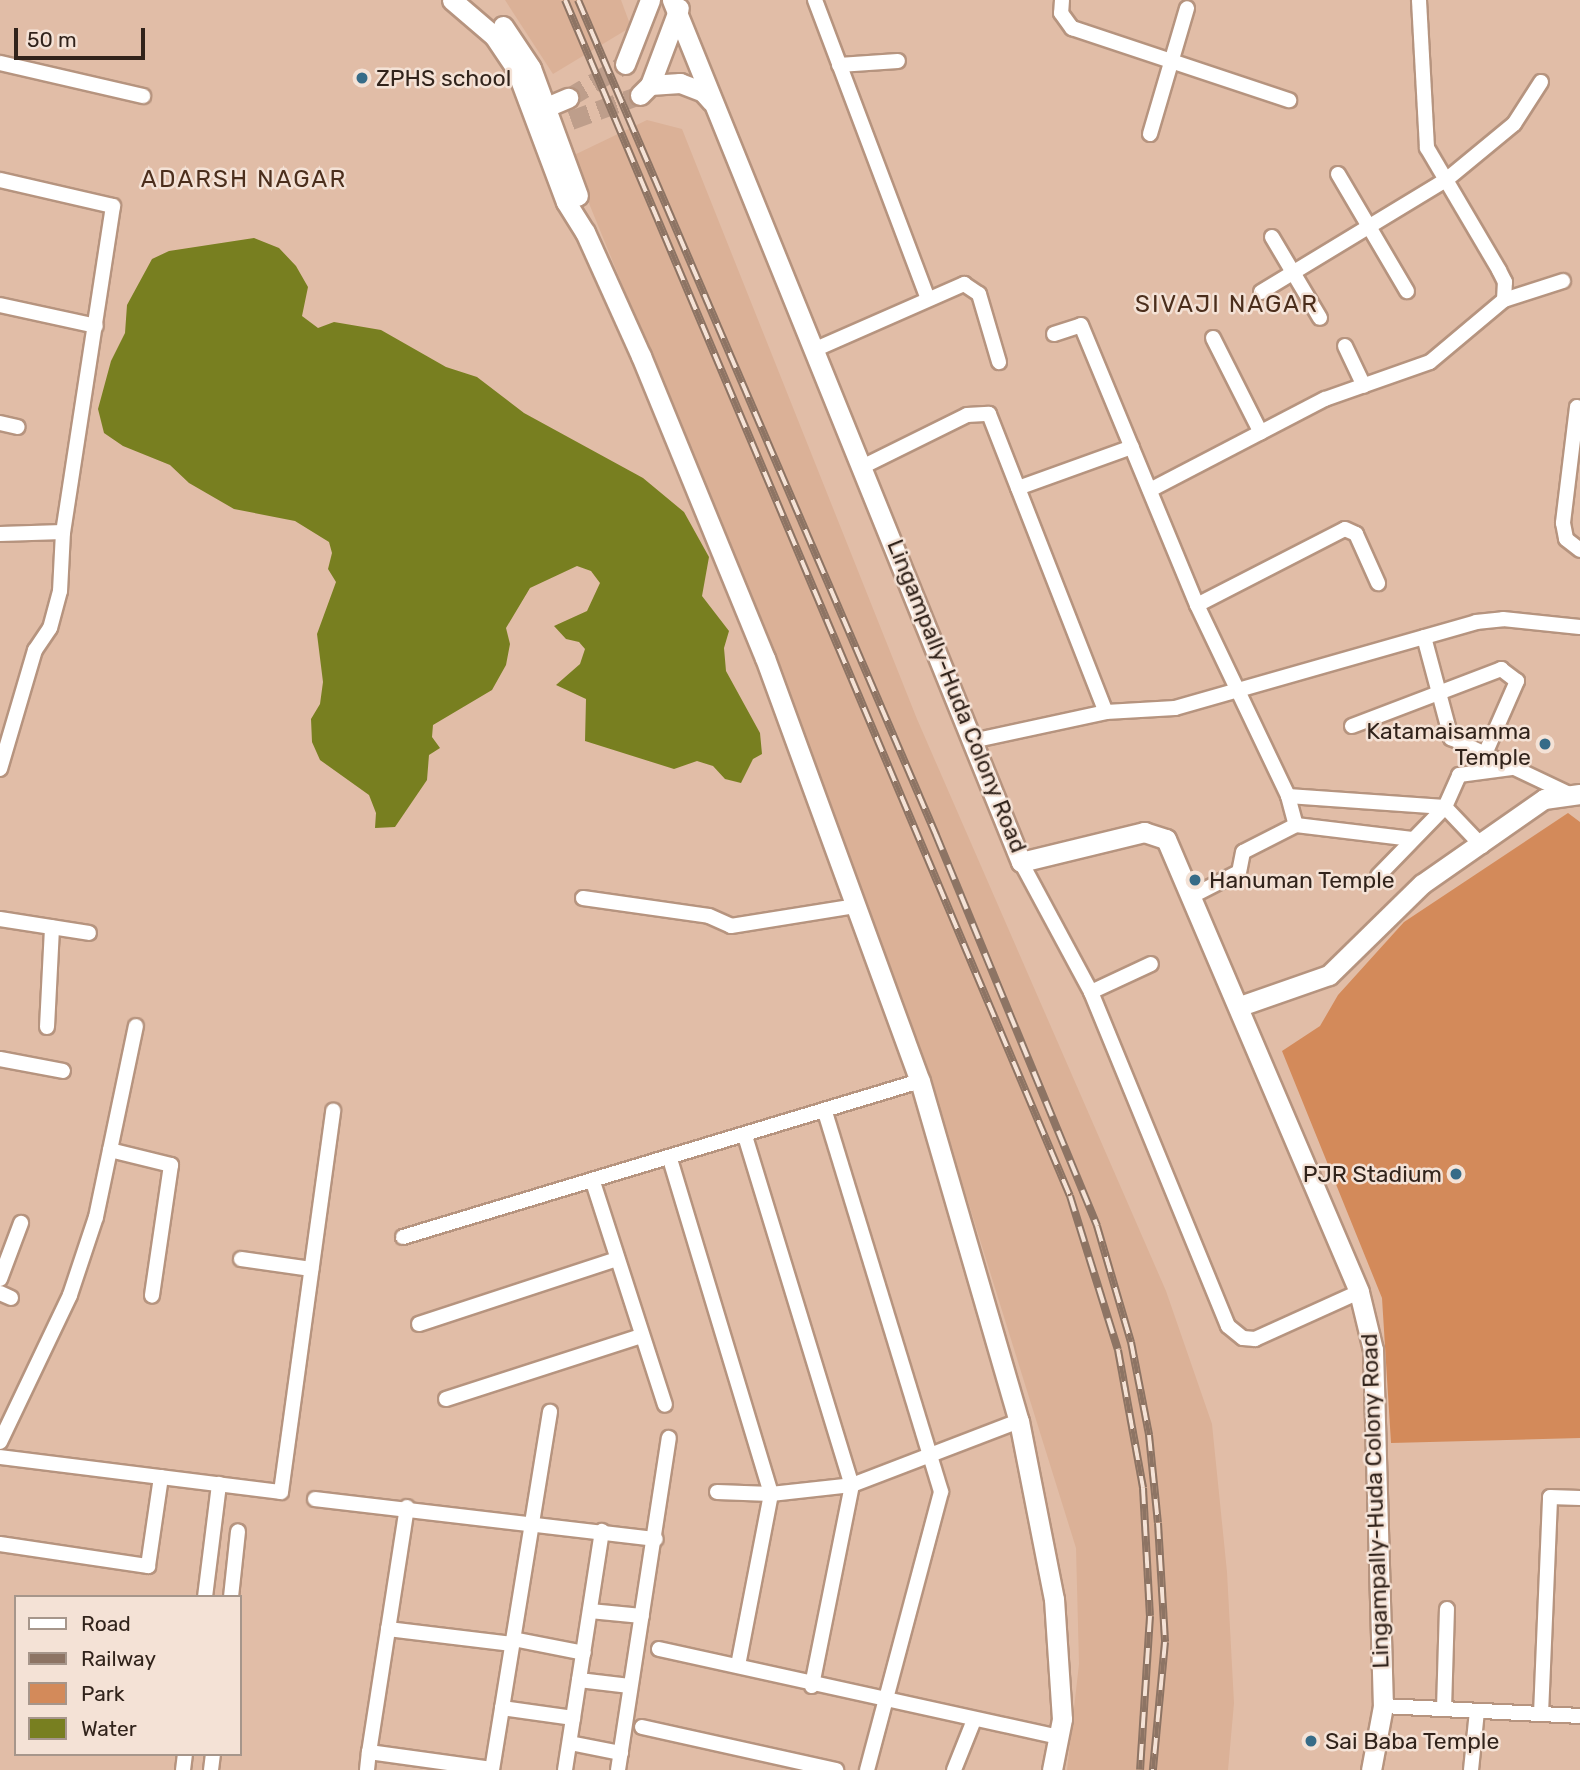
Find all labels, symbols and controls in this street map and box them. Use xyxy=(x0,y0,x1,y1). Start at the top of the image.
scale bar xyxy=(18,14,149,58)
text: 50 m xyxy=(27,27,77,52)
place label: ZPHS school xyxy=(376,64,511,92)
marker: ZPHS school xyxy=(354,70,370,86)
district label: ADARSH NAGAR xyxy=(142,166,346,194)
district label: SIVAJI NAGAR xyxy=(1137,291,1317,319)
street label: Lingampally-Huda Colony Road xyxy=(881,535,1033,857)
place label: Katamaisamma Temple xyxy=(1366,717,1531,771)
marker: Katamaisamma Temple xyxy=(1537,736,1553,752)
place label: Hanuman Temple xyxy=(1209,866,1395,894)
marker: Hanuman Temple xyxy=(1187,872,1203,888)
place label: PJR Stadium xyxy=(1303,1160,1442,1188)
marker: PJR Stadium xyxy=(1448,1166,1464,1182)
street label: Lingampally-Huda Colony Road xyxy=(1355,1333,1395,1669)
legend xyxy=(14,1595,242,1756)
text: Road xyxy=(81,1611,131,1636)
text: Railway xyxy=(81,1646,156,1671)
text: Park xyxy=(81,1681,125,1706)
text: Water xyxy=(81,1716,137,1741)
place label: Sai Baba Temple xyxy=(1325,1727,1500,1755)
marker: Sai Baba Temple xyxy=(1303,1733,1319,1749)

